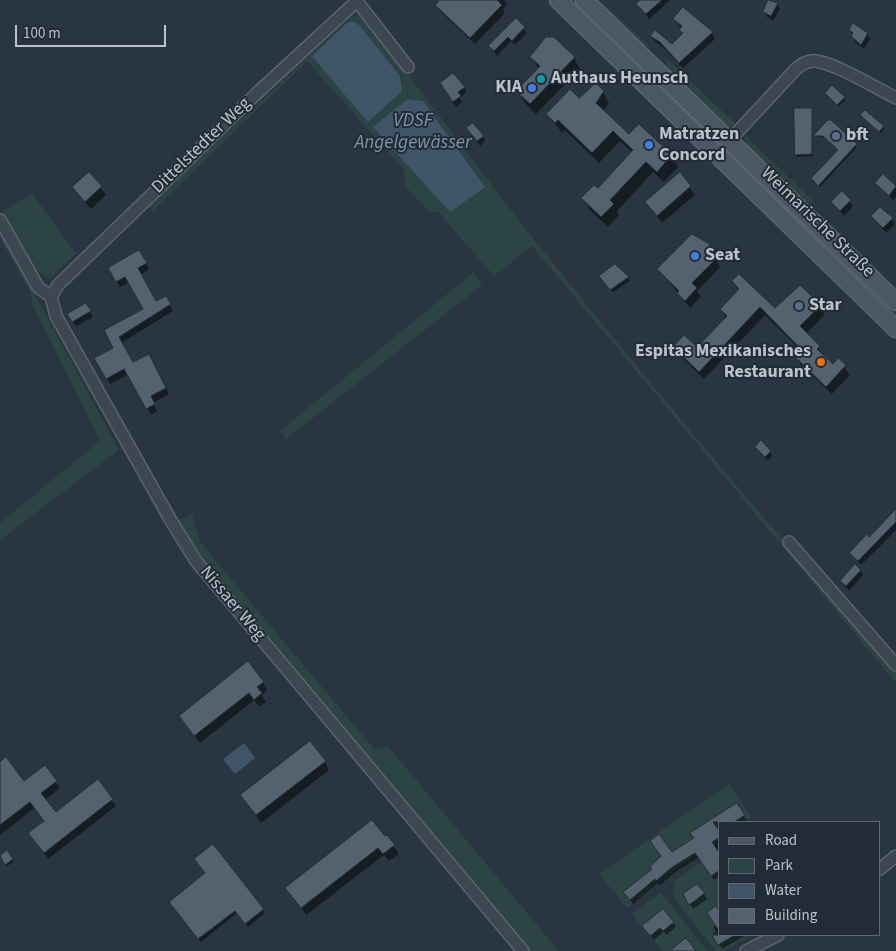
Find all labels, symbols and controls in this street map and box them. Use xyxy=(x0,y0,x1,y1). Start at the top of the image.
scale bar xyxy=(18,15,169,47)
text: 100 m xyxy=(23,23,61,44)
place label: Authaus Heunsch xyxy=(551,68,689,90)
marker: Authaus Heunsch xyxy=(535,73,547,85)
place label: KIA xyxy=(495,77,522,99)
marker: KIA xyxy=(526,82,538,94)
street label: Dittelstedter Weg xyxy=(148,93,256,199)
water label: VDSF Angelgewässer xyxy=(355,111,471,155)
place label: Matratzen Concord xyxy=(659,124,739,166)
place label: bft xyxy=(846,125,869,147)
marker: bft xyxy=(830,130,842,142)
marker: Matratzen Concord xyxy=(643,139,655,151)
street label: Weimarische Straße xyxy=(756,163,878,283)
place label: Seat xyxy=(705,245,740,267)
marker: Seat xyxy=(689,250,701,262)
place label: Star xyxy=(809,295,842,317)
marker: Star xyxy=(793,300,805,312)
place label: Espitas Mexikanisches Restaurant xyxy=(635,341,811,384)
marker: Espitas Mexikanisches Restaurant xyxy=(815,356,827,368)
street label: Nissaer Weg xyxy=(194,562,270,646)
legend xyxy=(718,821,881,936)
text: Road xyxy=(765,830,797,851)
text: Park xyxy=(765,855,793,876)
text: Water xyxy=(765,880,801,901)
text: Building xyxy=(765,905,817,926)

